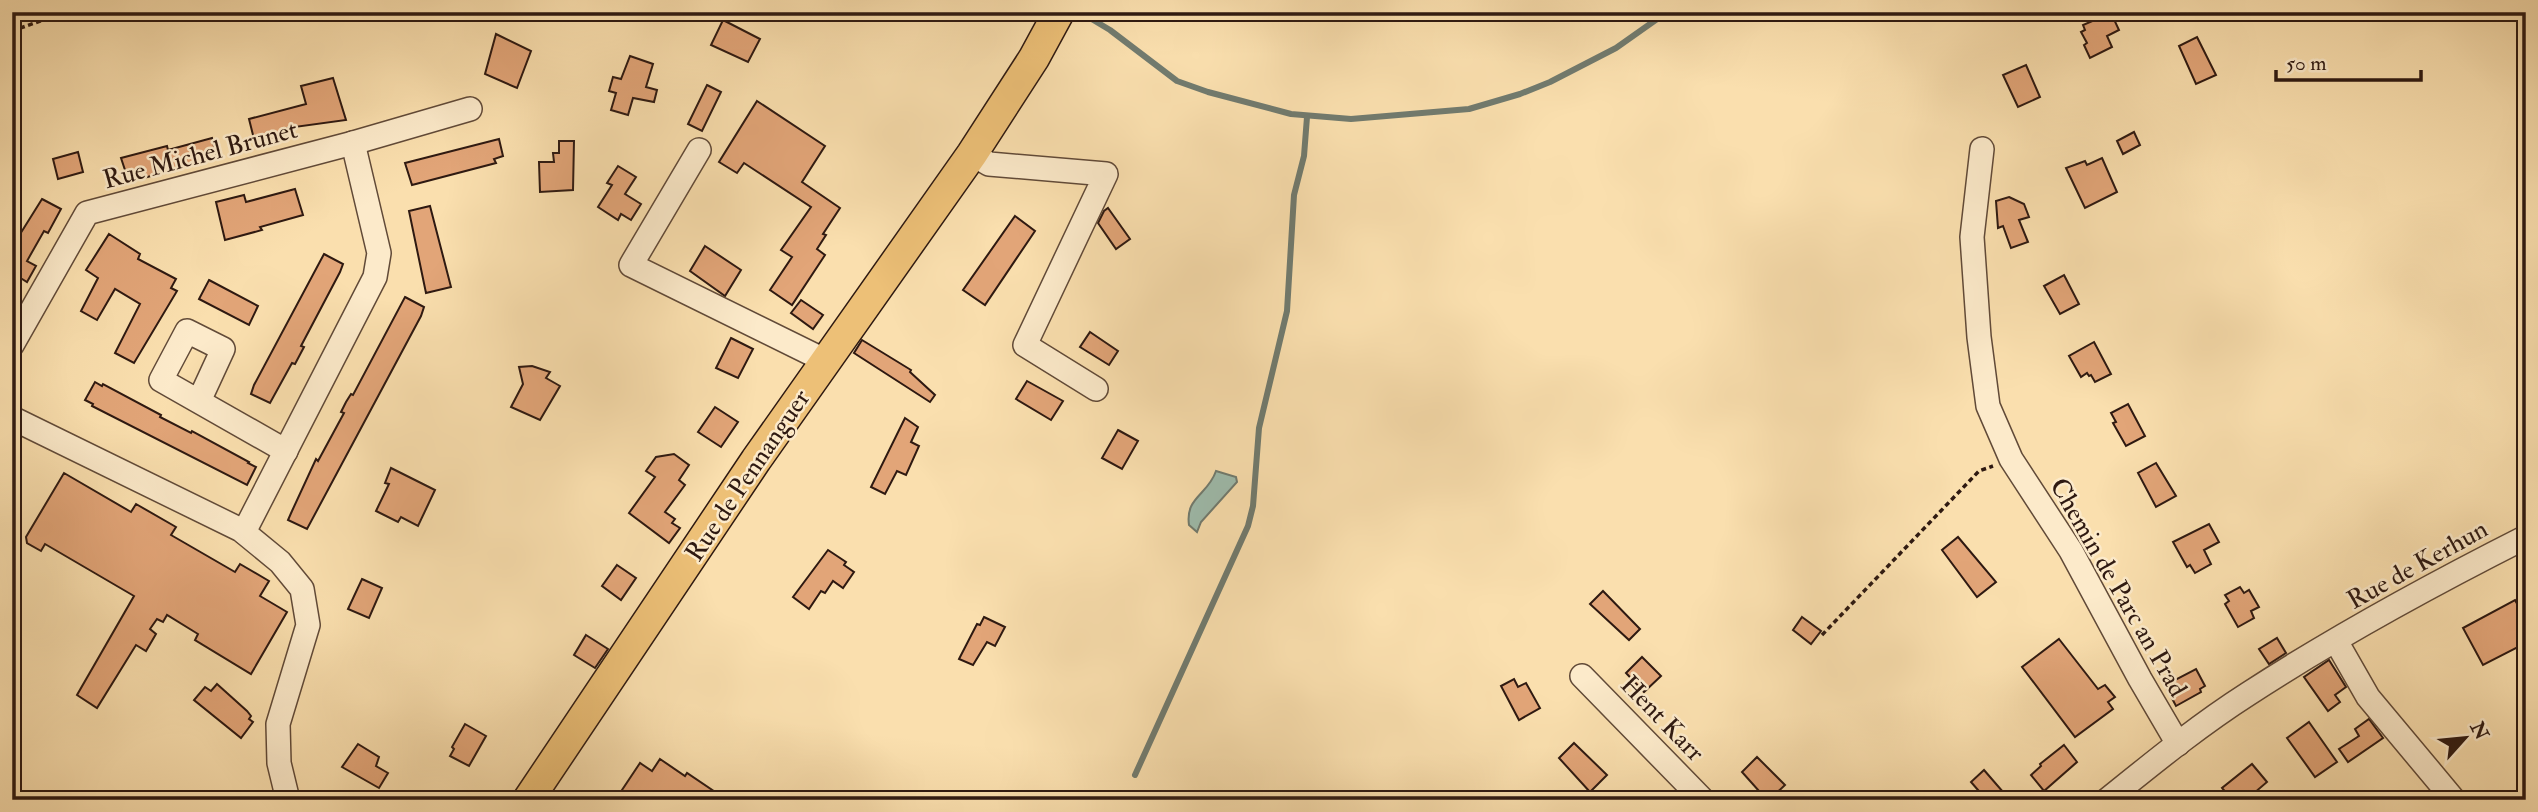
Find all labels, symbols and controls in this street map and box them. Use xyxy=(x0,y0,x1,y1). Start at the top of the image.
scale bar xyxy=(2276,38,2421,82)
text: 50 m xyxy=(2286,50,2327,77)
street label: Rue Michel Brunet xyxy=(100,114,301,196)
street label: Rue de Pennanguer xyxy=(678,383,817,568)
street label: Chemin de Parc an Prad xyxy=(2042,472,2194,703)
street label: Rue de Kerhun xyxy=(2342,513,2493,617)
street label: Hent Karr xyxy=(1614,669,1711,769)
north arrow xyxy=(2430,704,2500,774)
text: N xyxy=(2464,717,2494,745)

